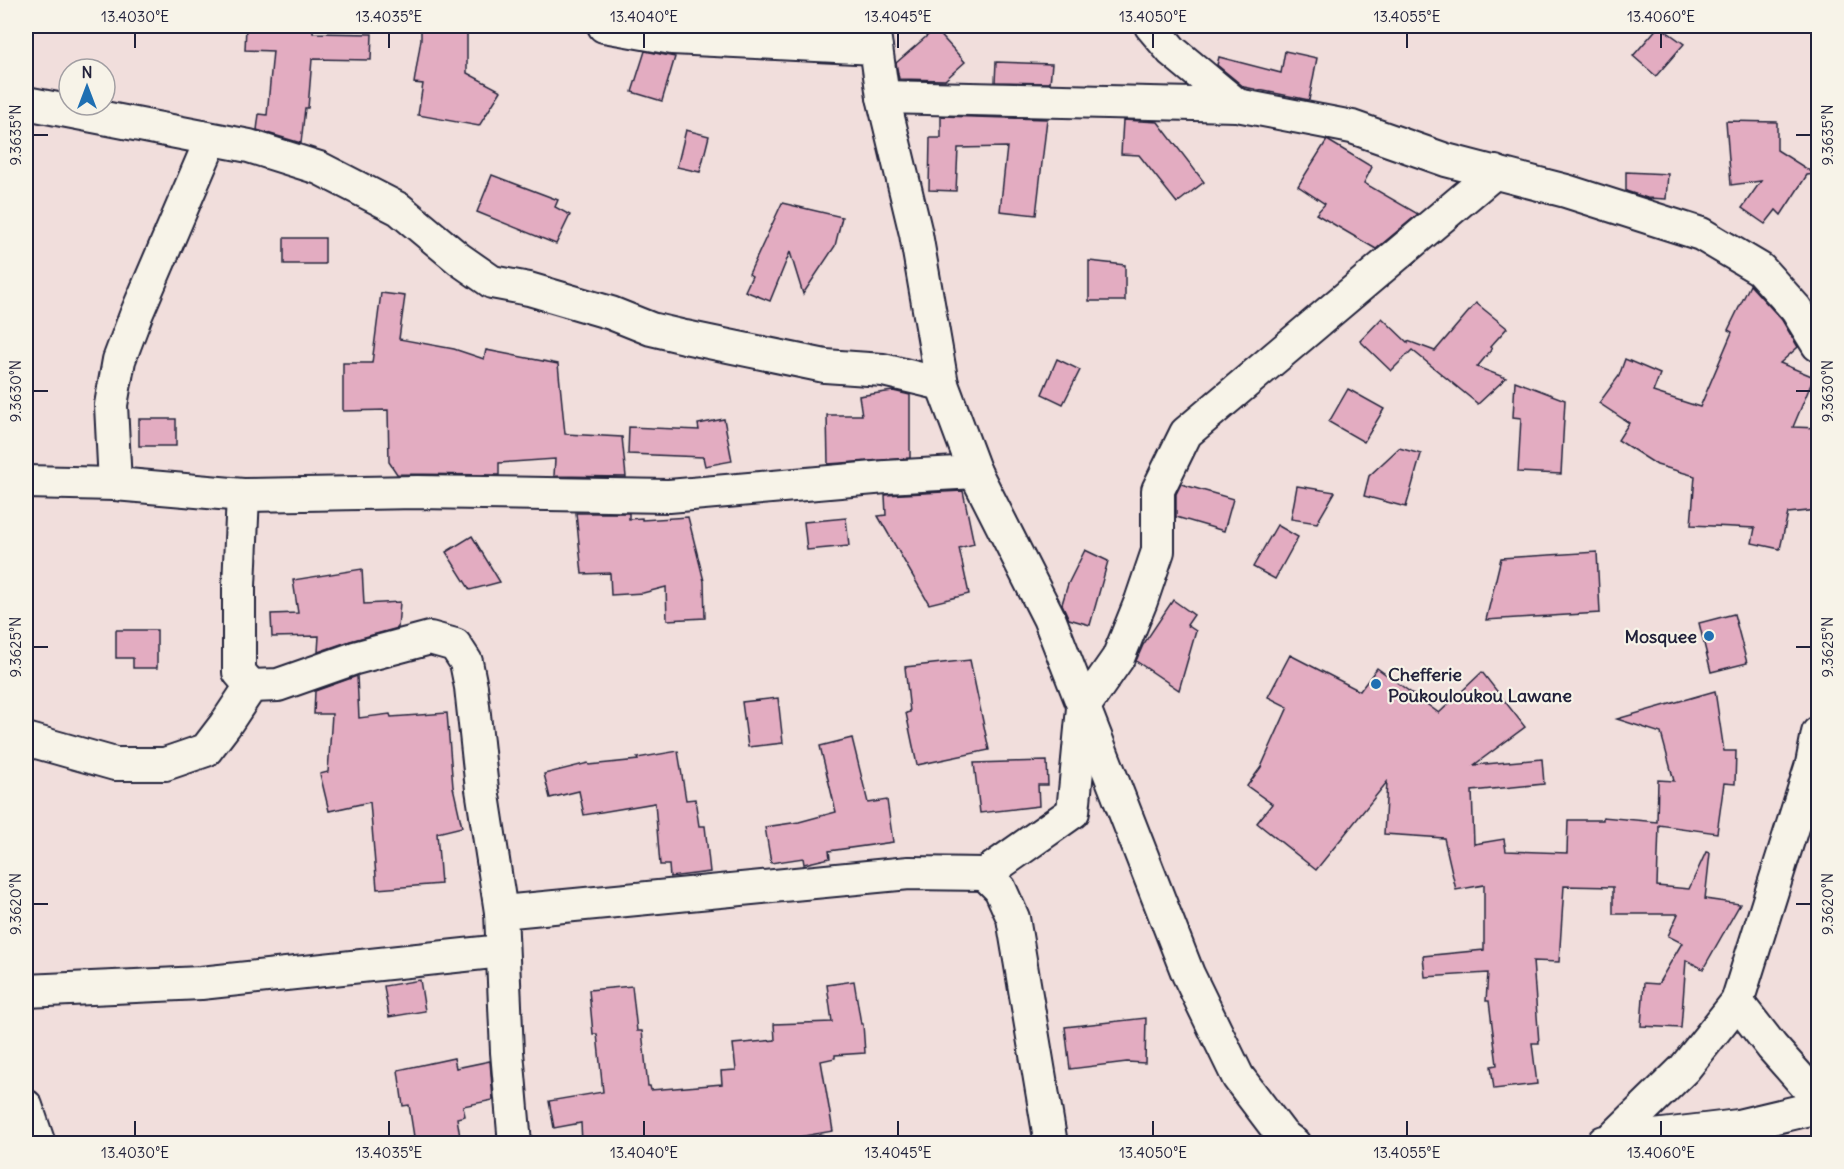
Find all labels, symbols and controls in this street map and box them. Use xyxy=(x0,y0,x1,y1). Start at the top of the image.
text: 13.4030°E xyxy=(101,7,169,26)
text: 13.4035°E xyxy=(356,7,423,26)
text: 13.4040°E xyxy=(610,7,678,26)
text: 13.4045°E xyxy=(865,7,932,26)
text: 13.4050°E xyxy=(1119,7,1187,26)
text: 13.4055°E xyxy=(1374,7,1441,26)
text: 13.4060°E xyxy=(1627,7,1695,26)
north arrow xyxy=(57,57,117,117)
text: N xyxy=(81,62,93,82)
text: 9.3635°N xyxy=(6,104,25,166)
text: 9.3635°N xyxy=(1818,104,1837,166)
text: 9.3630°N xyxy=(6,360,25,422)
text: 9.3630°N xyxy=(1818,360,1837,422)
text: 9.3625°N xyxy=(6,617,25,677)
text: 9.3625°N xyxy=(1818,617,1837,677)
place label: Mosquee xyxy=(1624,625,1697,648)
marker: Mosquee xyxy=(1702,629,1716,643)
place label: Chefferie Poukouloukou Lawane xyxy=(1388,663,1572,707)
marker: Chefferie Poukouloukou Lawane xyxy=(1369,677,1383,691)
text: 9.3620°N xyxy=(6,873,25,935)
text: 9.3620°N xyxy=(1818,873,1837,935)
text: 13.4030°E xyxy=(101,1143,169,1162)
text: 13.4035°E xyxy=(356,1143,423,1162)
text: 13.4040°E xyxy=(610,1143,678,1162)
text: 13.4045°E xyxy=(865,1143,932,1162)
text: 13.4050°E xyxy=(1119,1143,1187,1162)
text: 13.4055°E xyxy=(1374,1143,1441,1162)
text: 13.4060°E xyxy=(1627,1143,1695,1162)

